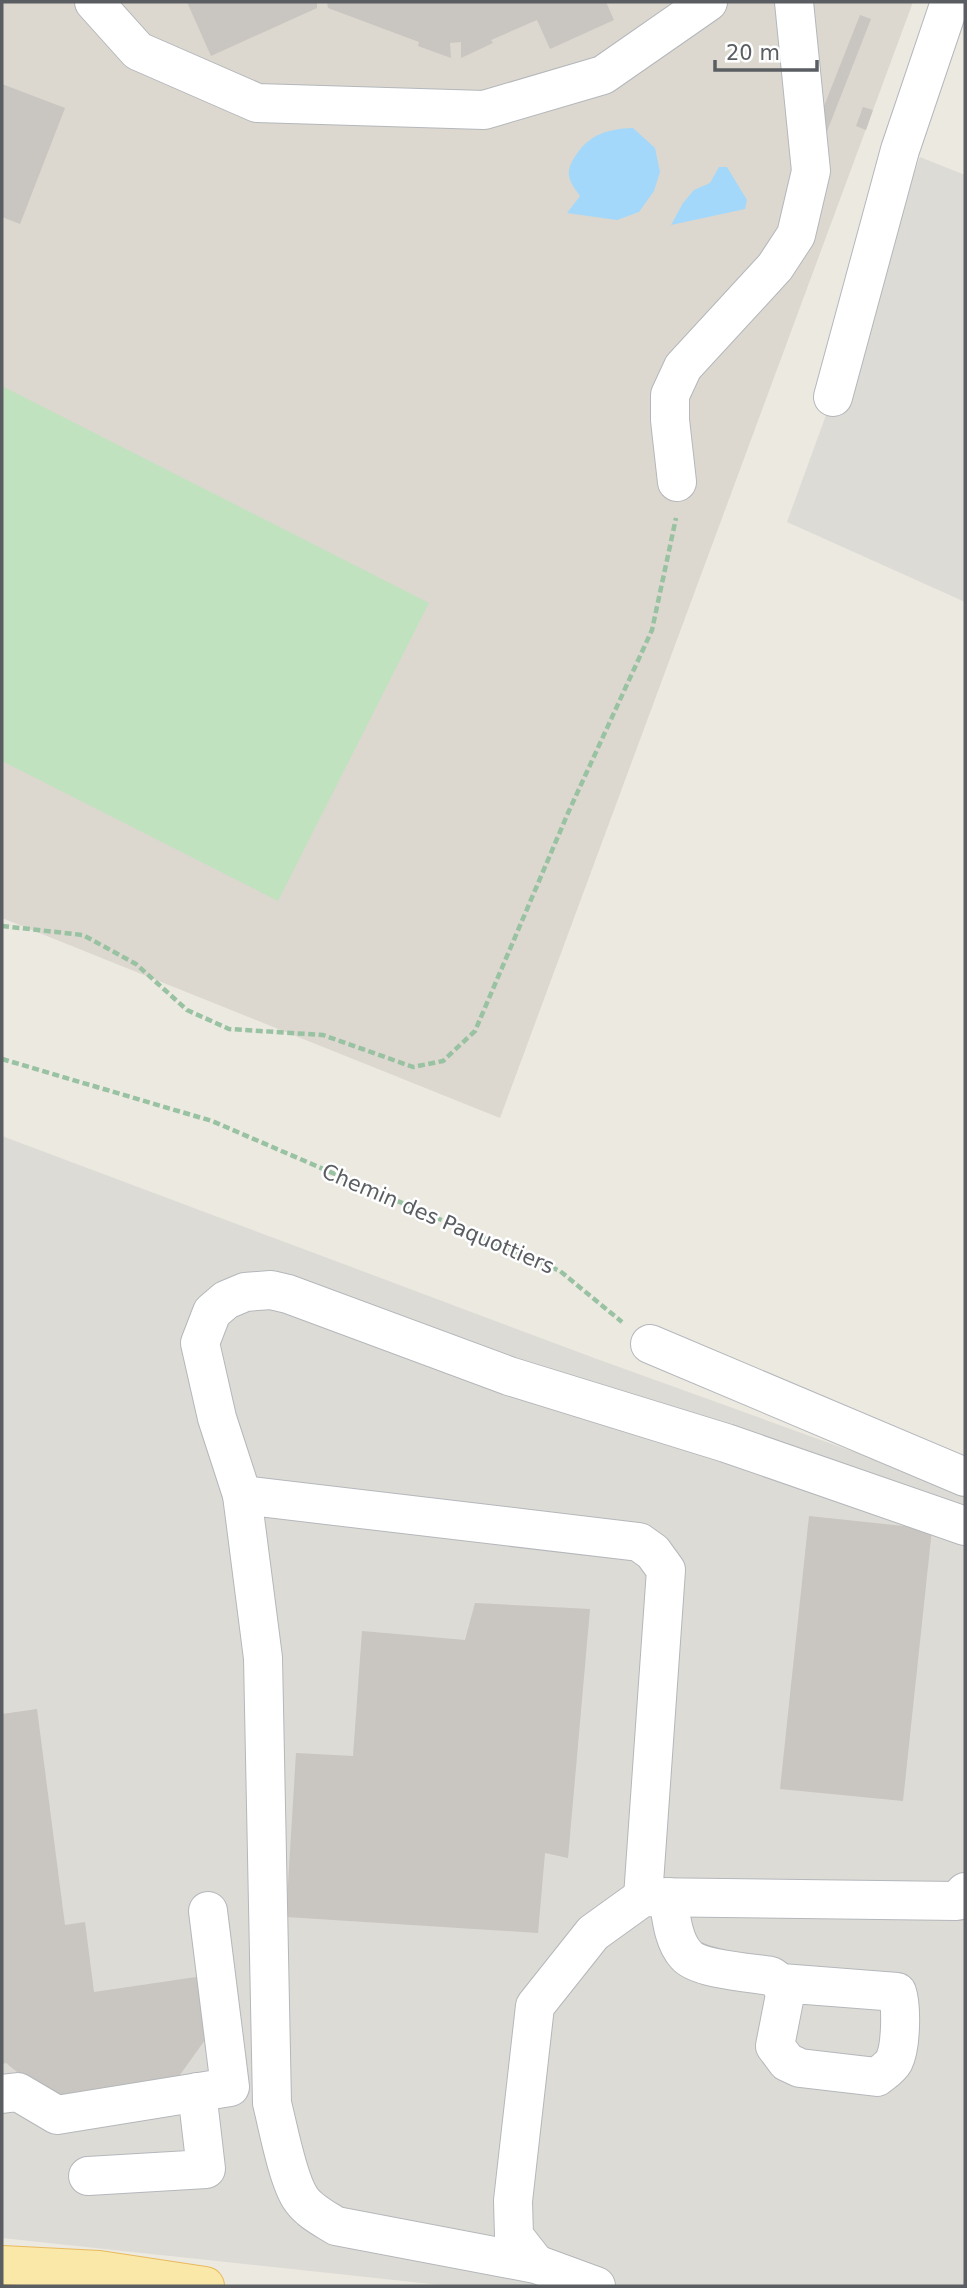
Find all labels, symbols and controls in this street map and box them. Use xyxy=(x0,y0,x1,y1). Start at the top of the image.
scale bar xyxy=(715,28,816,72)
text: 20 m xyxy=(726,41,780,65)
street label: Chemin des Paquottiers xyxy=(318,1159,558,1279)

